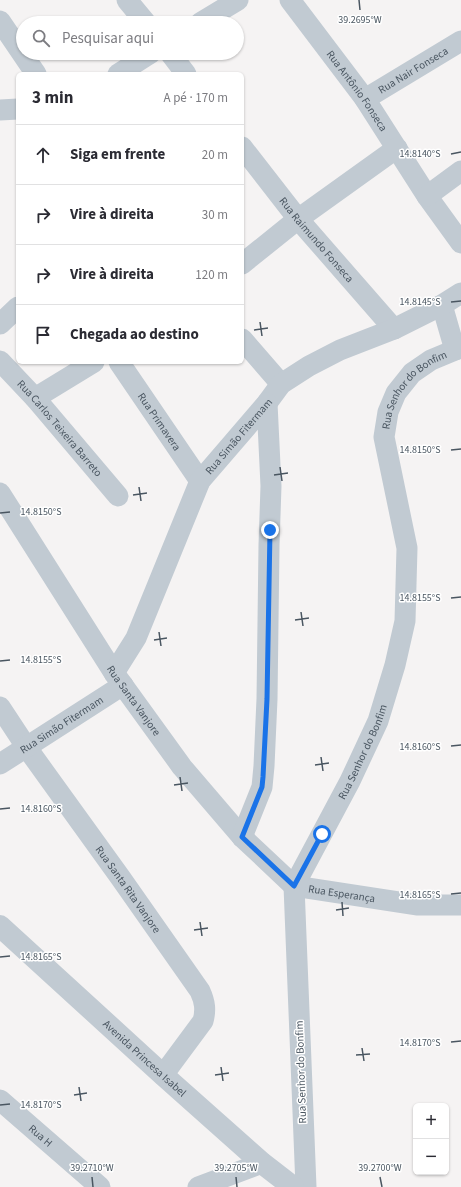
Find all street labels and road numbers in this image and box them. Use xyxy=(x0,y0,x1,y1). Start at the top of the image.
street label: Rua Nair Fonseca xyxy=(375,43,451,97)
street label: Rua Antônio Fonseca xyxy=(323,47,391,134)
street label: Rua Raimundo Fonseca xyxy=(276,194,357,285)
street label: Rua Senhor do Bonfim xyxy=(378,347,449,430)
street label: Rua Carlos Teixeira Barreto xyxy=(14,376,106,480)
street label: Rua Primavera xyxy=(134,390,185,453)
street label: Rua Simão Fitermam xyxy=(201,395,276,478)
street label: Rua Santa Vanjore xyxy=(103,662,165,739)
street label: Rua Simão Fitermam xyxy=(17,692,106,757)
street label: Rua Senhor do Bonfim xyxy=(334,702,390,802)
street label: Rua Santa Rita Vanjore xyxy=(92,843,165,936)
street label: Rua Esperança xyxy=(307,881,376,906)
street label: Avenida Princesa Isabel xyxy=(100,1016,190,1100)
street label: Rua Senhor do Bonfim xyxy=(292,1020,310,1124)
street label: Rua H xyxy=(26,1121,56,1150)

